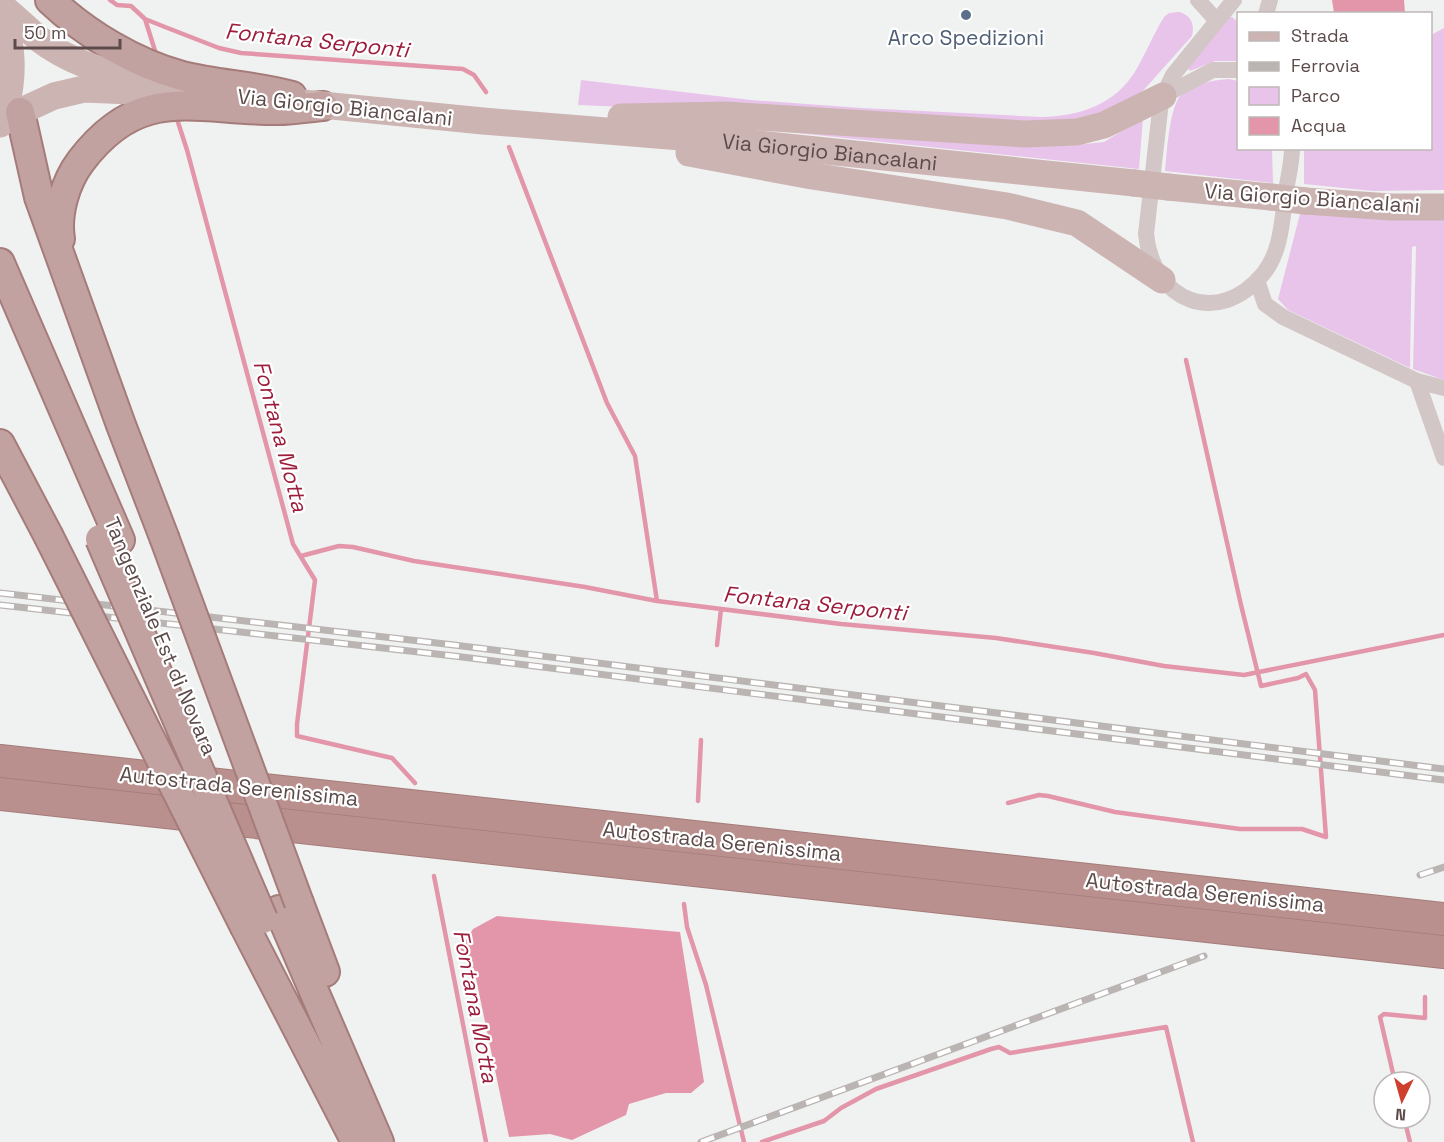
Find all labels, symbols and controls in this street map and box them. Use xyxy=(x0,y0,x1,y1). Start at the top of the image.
marker: Arco Spedizioni xyxy=(959,8,973,22)
scale bar xyxy=(15,12,120,50)
legend xyxy=(1237,12,1432,150)
water label: Fontana Serponti xyxy=(224,16,413,64)
text: 50 m xyxy=(24,21,66,44)
place label: Arco Spedizioni xyxy=(888,24,1044,51)
text: Strada xyxy=(1291,24,1349,47)
text: Ferrovia xyxy=(1291,54,1360,77)
street label: Via Giorgio Biancalani xyxy=(236,82,454,132)
text: Parco xyxy=(1291,84,1340,107)
text: Acqua xyxy=(1291,114,1346,137)
street label: Via Giorgio Biancalani xyxy=(721,127,939,176)
street label: Via Giorgio Biancalani xyxy=(1203,177,1421,219)
water label: Fontana Motta xyxy=(247,357,315,515)
street label: Tangenziale Est di Novara xyxy=(98,513,224,759)
water label: Fontana Serponti xyxy=(722,579,911,627)
street label: Autostrada Serenissima xyxy=(118,760,360,812)
street label: Autostrada Serenissima xyxy=(601,815,843,867)
street label: Autostrada Serenissima xyxy=(1084,866,1326,918)
water label: Fontana Motta xyxy=(447,927,505,1085)
north arrow xyxy=(1372,1070,1432,1130)
text: N xyxy=(1394,1104,1407,1125)

